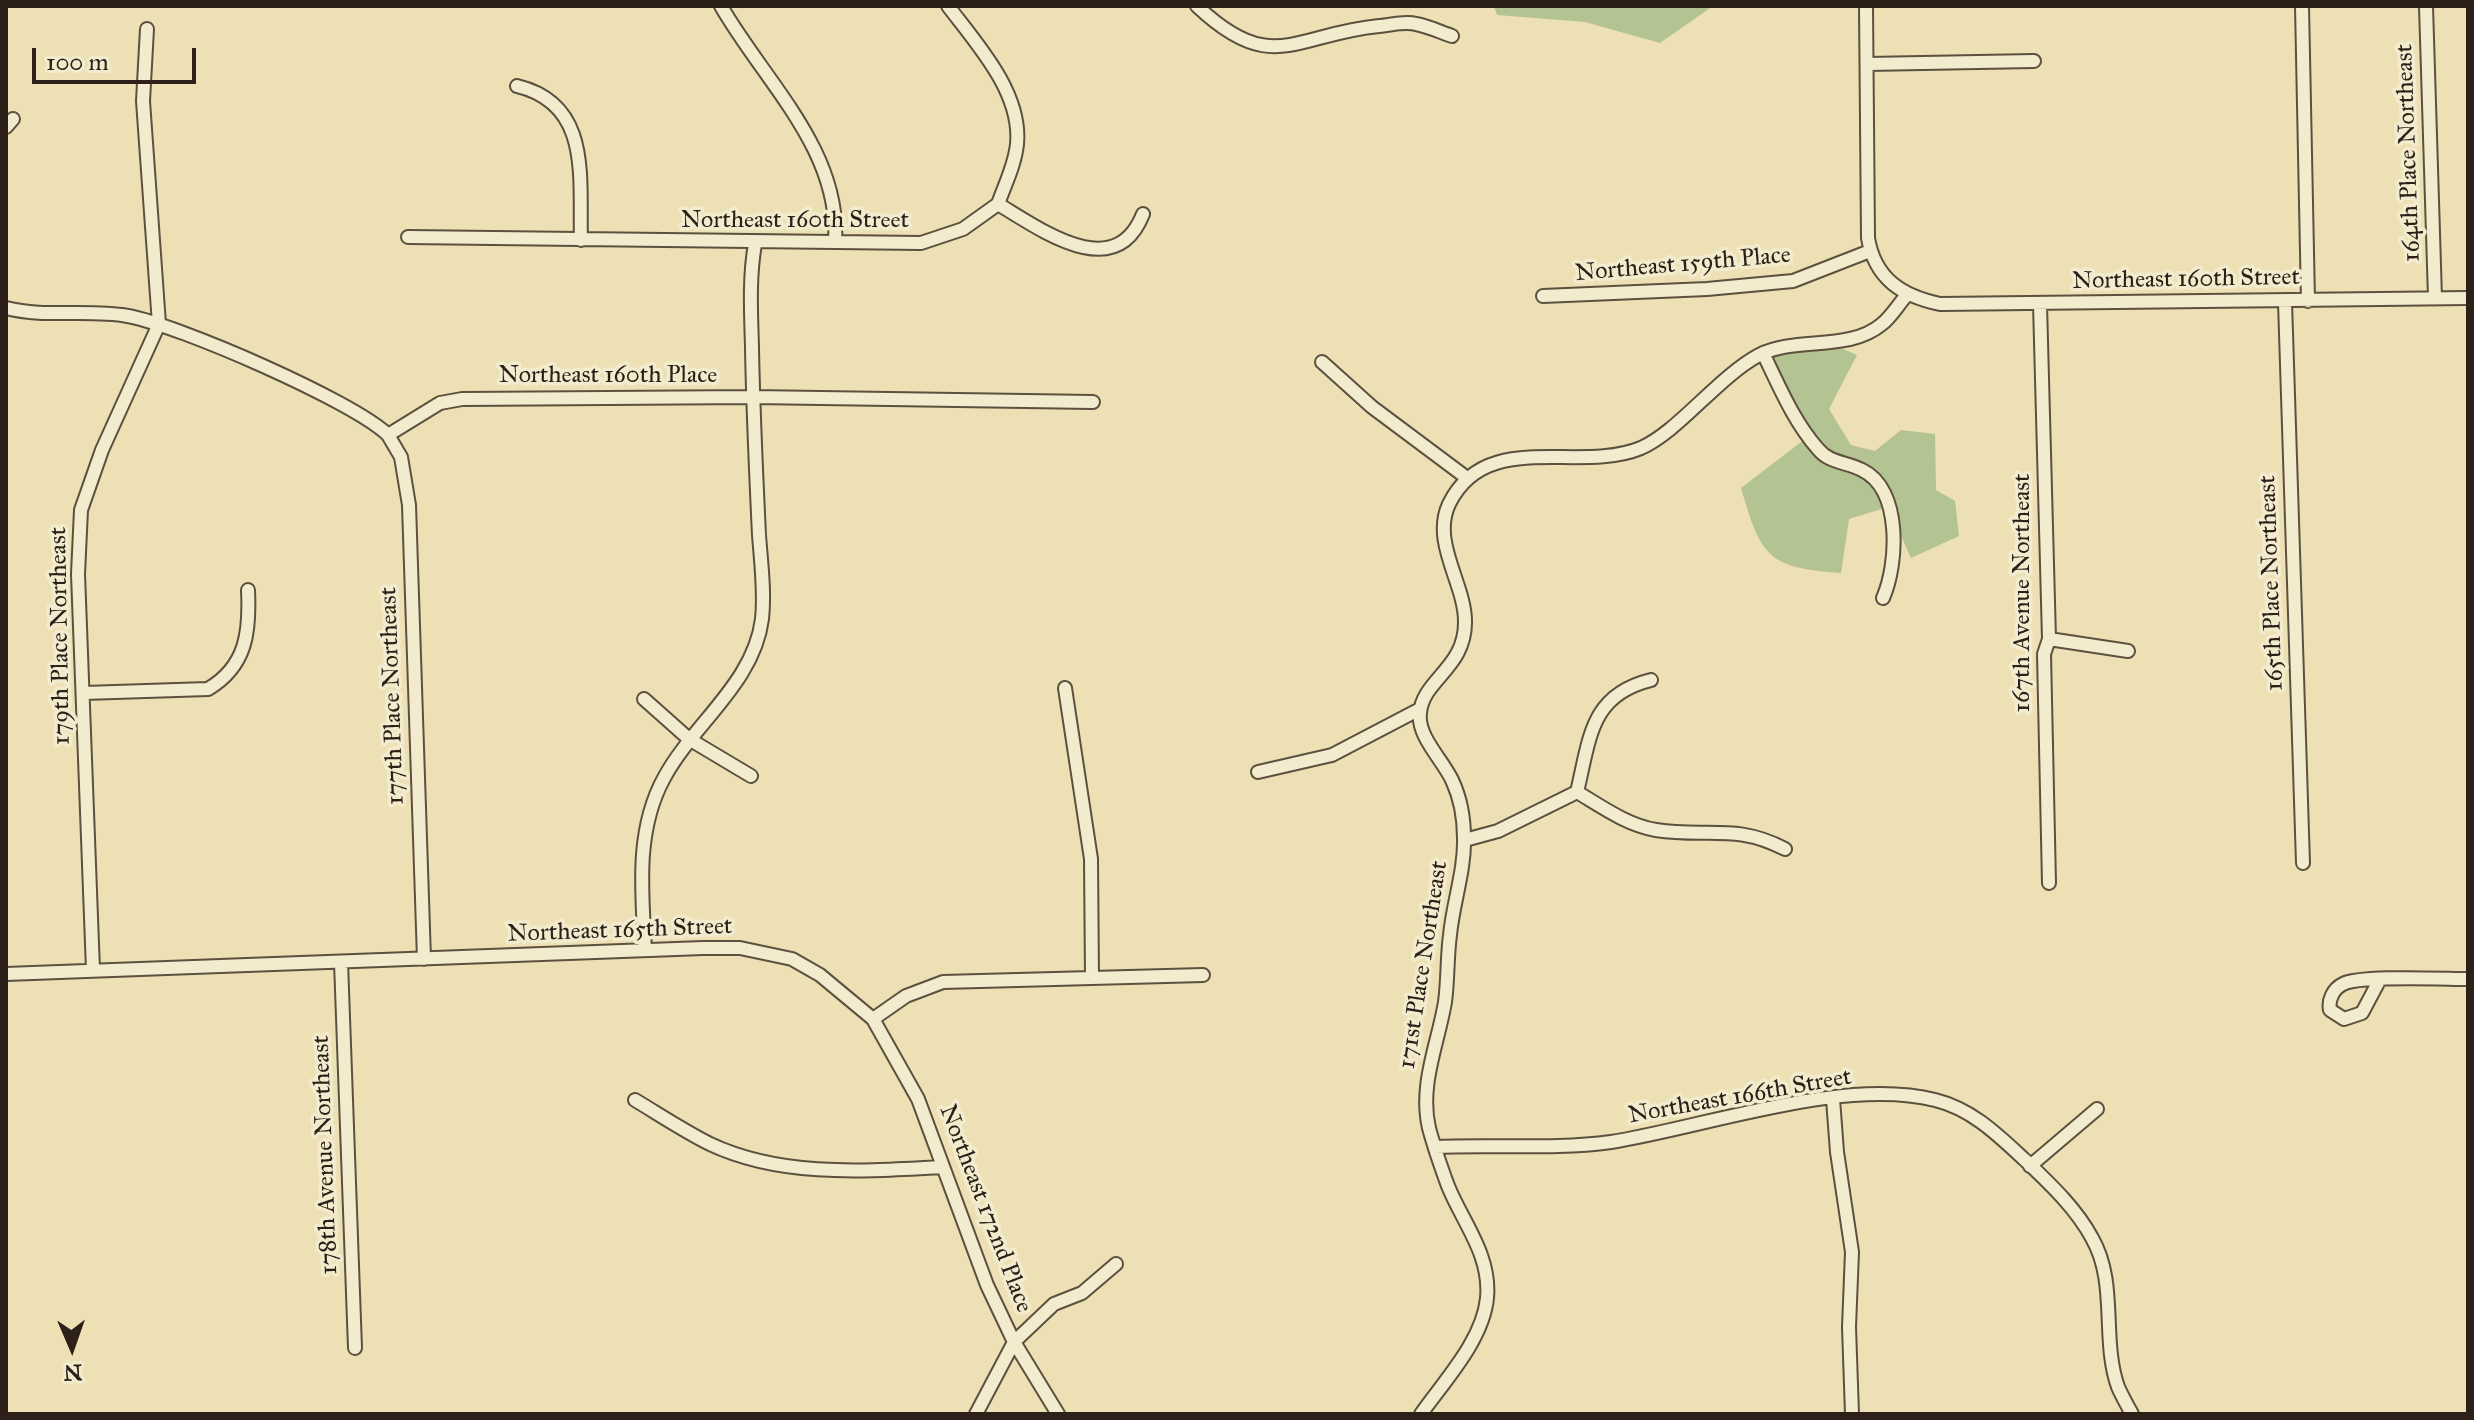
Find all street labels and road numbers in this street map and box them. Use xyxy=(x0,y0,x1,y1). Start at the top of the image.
street label: 164th Place Northeast xyxy=(2391,44,2427,262)
street label: Northeast 160th Street xyxy=(681,207,909,235)
street label: Northeast 159th Place xyxy=(1574,241,1792,289)
street label: Northeast 160th Street xyxy=(2072,264,2300,296)
street label: Northeast 160th Place xyxy=(499,362,717,390)
street label: 167th Avenue Northeast xyxy=(2009,473,2037,713)
street label: 165th Place Northeast xyxy=(2254,475,2290,691)
street label: 179th Place Northeast xyxy=(45,527,77,745)
street label: 177th Place Northeast xyxy=(375,587,411,805)
street label: 171st Place Northeast xyxy=(1393,859,1455,1071)
street label: Northeast 165th Street xyxy=(507,913,733,949)
street label: 178th Avenue Northeast xyxy=(307,1035,345,1275)
street label: Northeast 166th Street xyxy=(1626,1063,1854,1131)
street label: Northeast 172nd Place xyxy=(932,1101,1038,1317)

